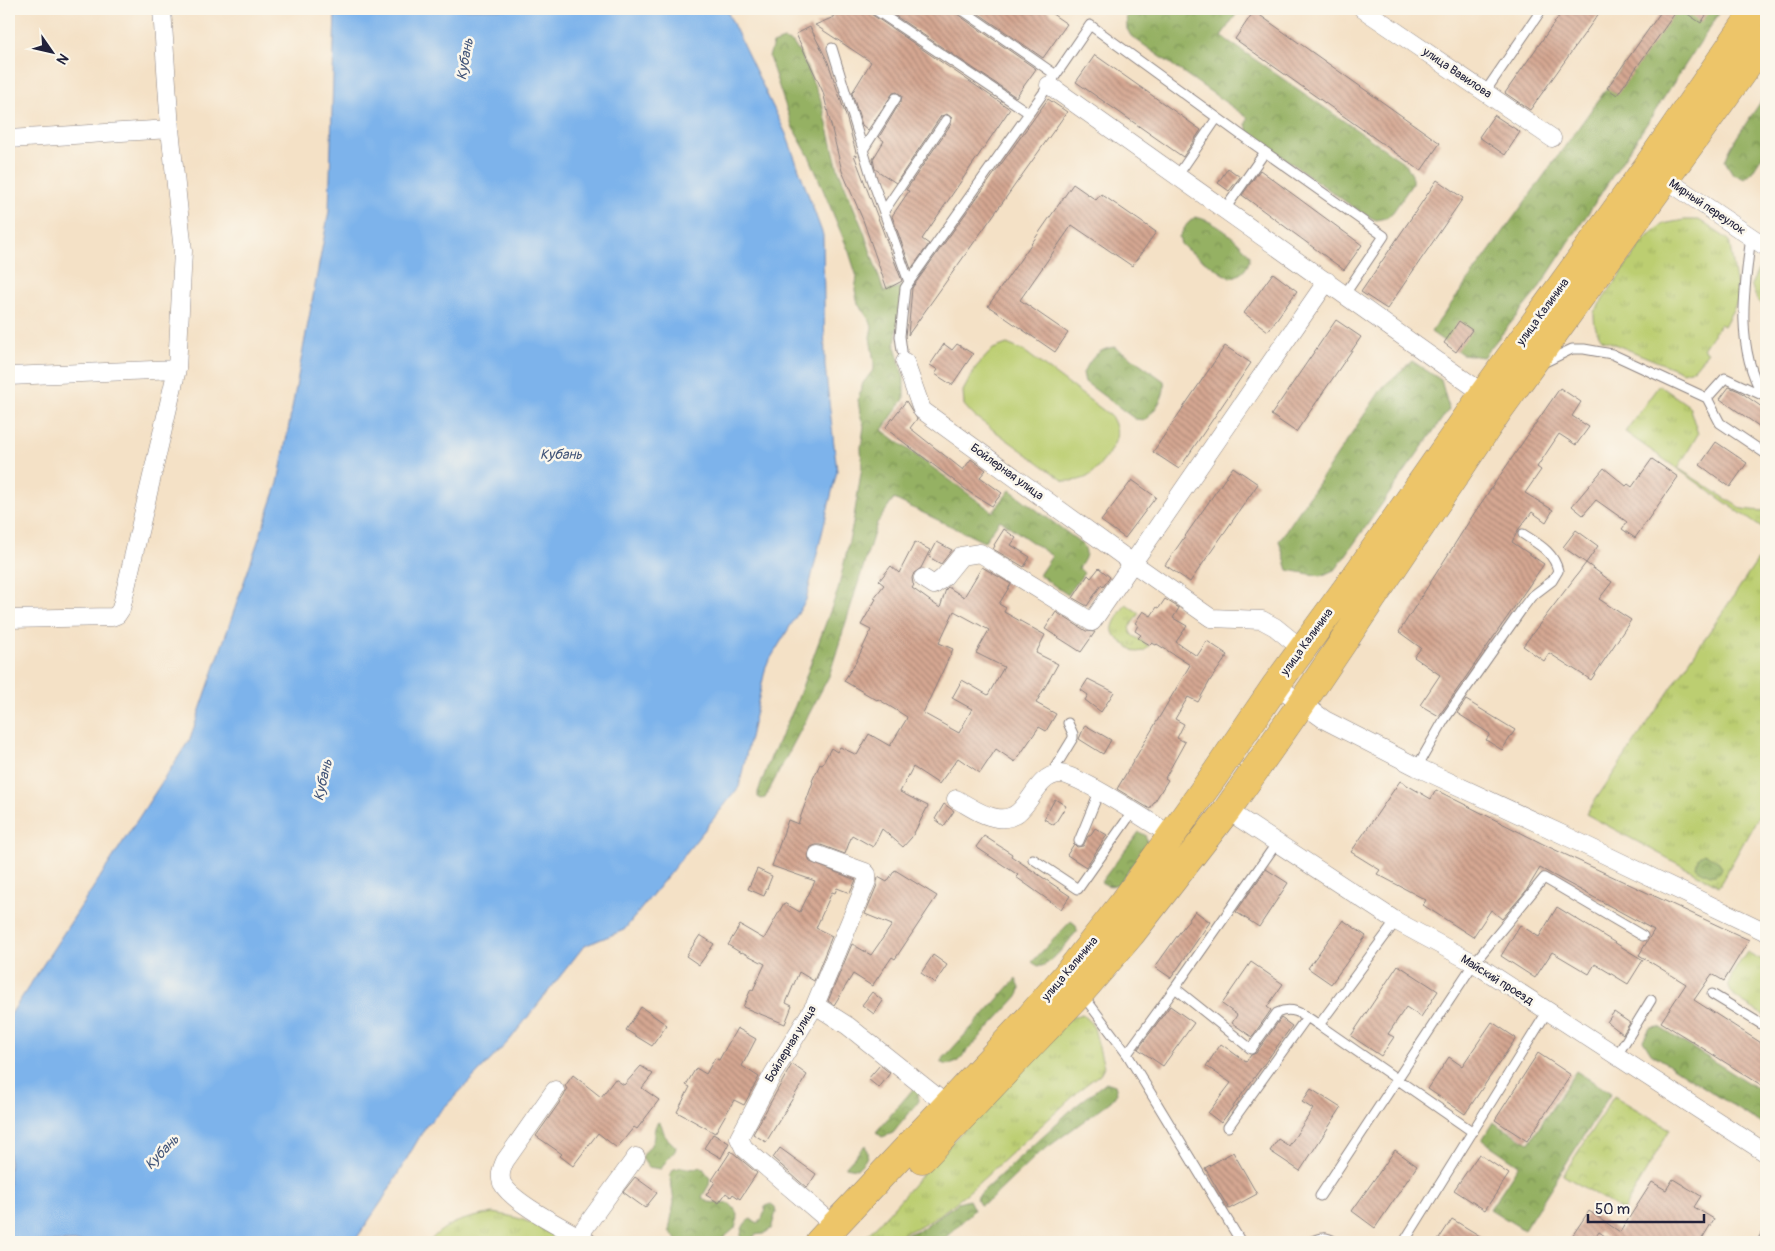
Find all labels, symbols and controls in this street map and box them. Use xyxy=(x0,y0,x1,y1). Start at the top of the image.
north arrow xyxy=(28,28,78,78)
water label: Кубань xyxy=(453,36,477,81)
street label: улица Вавилова xyxy=(1419,44,1495,102)
text: N xyxy=(53,50,72,68)
street label: Мирный переулок xyxy=(1666,176,1748,238)
street label: улица Калинина xyxy=(1513,275,1573,349)
street label: Бойлерная улица xyxy=(967,440,1047,504)
water label: Кубань xyxy=(540,446,583,463)
street label: улица Калинина xyxy=(1277,605,1337,679)
water label: Кубань xyxy=(310,757,336,802)
street label: улица Калинина xyxy=(1038,933,1102,1005)
street label: Майский проезд xyxy=(1458,952,1537,1009)
street label: Бойлерная улица xyxy=(762,1003,820,1085)
water label: Кубань xyxy=(141,1131,183,1173)
scale bar xyxy=(1588,1191,1704,1223)
text: 50 m xyxy=(1595,1200,1630,1219)

